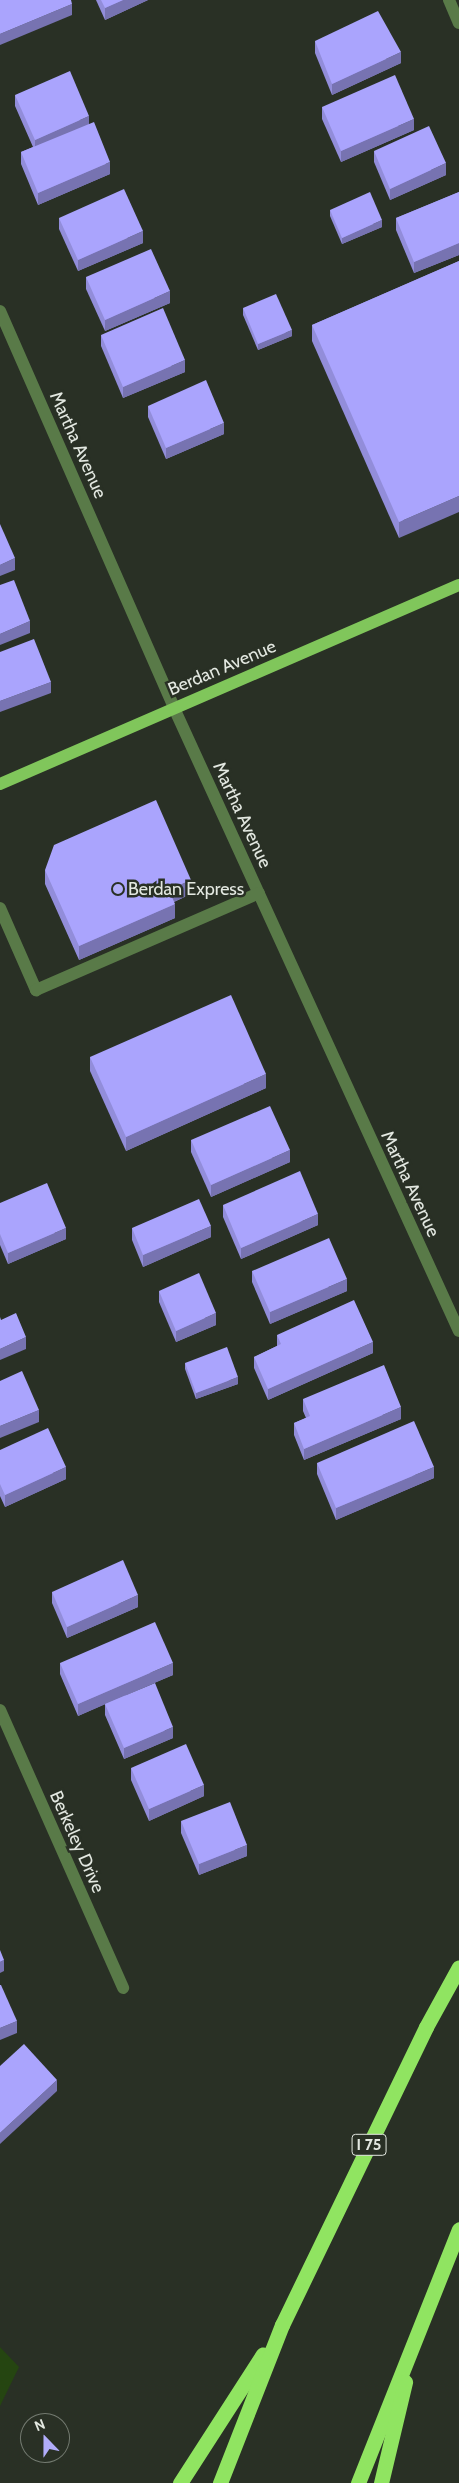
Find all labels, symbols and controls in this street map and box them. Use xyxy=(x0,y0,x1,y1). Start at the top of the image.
street label: Martha Avenue xyxy=(45,388,111,502)
street label: Berdan Avenue xyxy=(165,636,279,700)
street label: Martha Avenue xyxy=(208,759,276,871)
place label: Berdan Express xyxy=(128,878,244,900)
marker: Berdan Express xyxy=(112,883,124,895)
street label: Martha Avenue xyxy=(376,1128,444,1240)
street label: Berkeley Drive xyxy=(45,1788,109,1896)
road number: I 75 xyxy=(352,2132,386,2158)
north arrow xyxy=(20,2413,70,2463)
text: N xyxy=(32,2415,48,2435)

